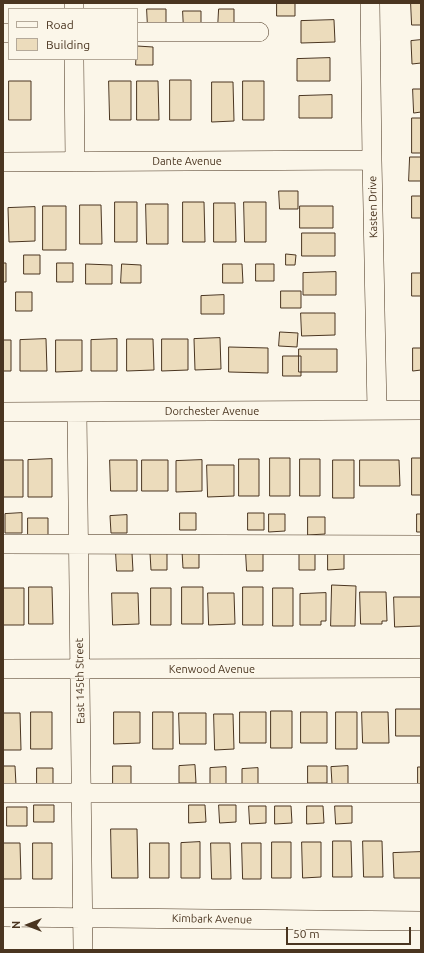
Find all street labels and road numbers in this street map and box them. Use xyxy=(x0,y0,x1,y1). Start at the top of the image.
street label: Dante Avenue xyxy=(152,154,222,168)
street label: Kasten Drive xyxy=(366,176,380,238)
street label: Dorchester Avenue xyxy=(165,404,259,418)
street label: East 145th Street xyxy=(73,638,87,724)
street label: Kenwood Avenue xyxy=(169,662,255,676)
street label: Kimbark Avenue xyxy=(172,912,252,926)

